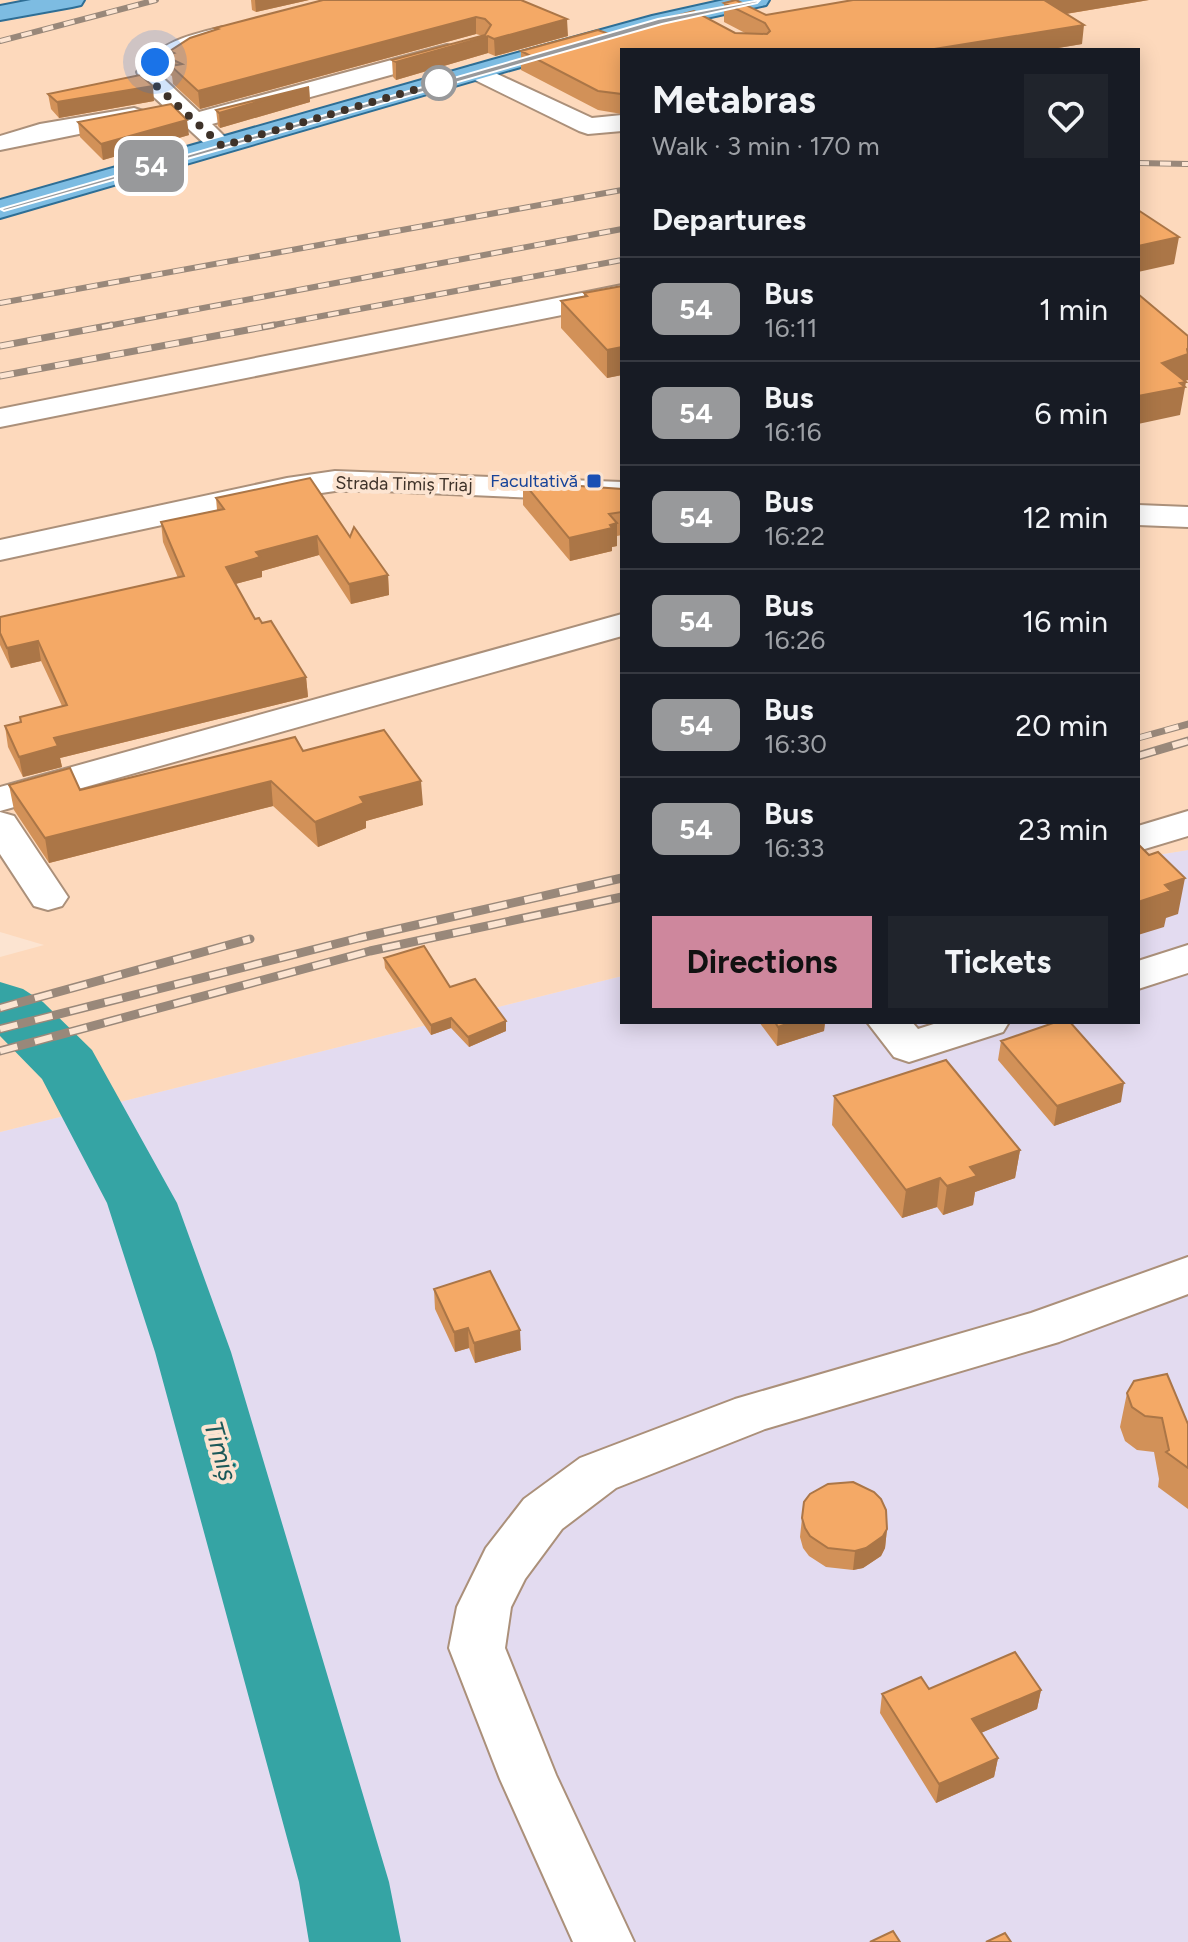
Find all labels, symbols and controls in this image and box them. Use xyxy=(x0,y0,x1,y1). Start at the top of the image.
your location xyxy=(135,42,175,82)
unlabelled marker xyxy=(422,66,456,100)
button: heart xyxy=(1024,74,1108,158)
text: Metabras xyxy=(652,77,816,123)
text: Walk · 3 min · 170 m xyxy=(652,130,880,162)
line badge: 54 xyxy=(115,140,187,192)
text: 54 xyxy=(134,149,168,183)
text: Departures xyxy=(652,201,806,238)
text: Bus xyxy=(764,275,813,312)
text: 1 min xyxy=(1039,291,1108,328)
text: 54 xyxy=(679,292,713,326)
text: 16:11 xyxy=(764,312,818,344)
text: Bus xyxy=(764,379,813,416)
text: 6 min xyxy=(1034,395,1108,432)
text: 54 xyxy=(679,396,713,430)
text: 16:16 xyxy=(764,416,822,448)
place label: Facultativă xyxy=(490,470,578,492)
street label: Strada Timiș Triaj xyxy=(335,472,473,496)
marker: Facultativă xyxy=(585,472,603,490)
text: Bus xyxy=(764,483,813,520)
text: 12 min xyxy=(1022,499,1108,536)
text: 54 xyxy=(679,500,713,534)
text: 16:22 xyxy=(764,520,825,552)
text: Bus xyxy=(764,587,813,624)
text: 16 min xyxy=(1022,603,1108,640)
text: 54 xyxy=(679,604,713,638)
text: 16:26 xyxy=(764,624,825,656)
text: Bus xyxy=(764,691,813,728)
text: 20 min xyxy=(1015,707,1108,744)
text: 54 xyxy=(679,708,713,742)
text: 16:30 xyxy=(764,728,827,760)
text: Bus xyxy=(764,795,813,832)
text: 23 min xyxy=(1018,811,1108,848)
text: 54 xyxy=(679,812,713,846)
text: 16:33 xyxy=(764,832,824,864)
button: Directions xyxy=(652,916,872,1008)
button: Tickets xyxy=(888,916,1108,1008)
water label: Timiș xyxy=(197,1417,245,1485)

